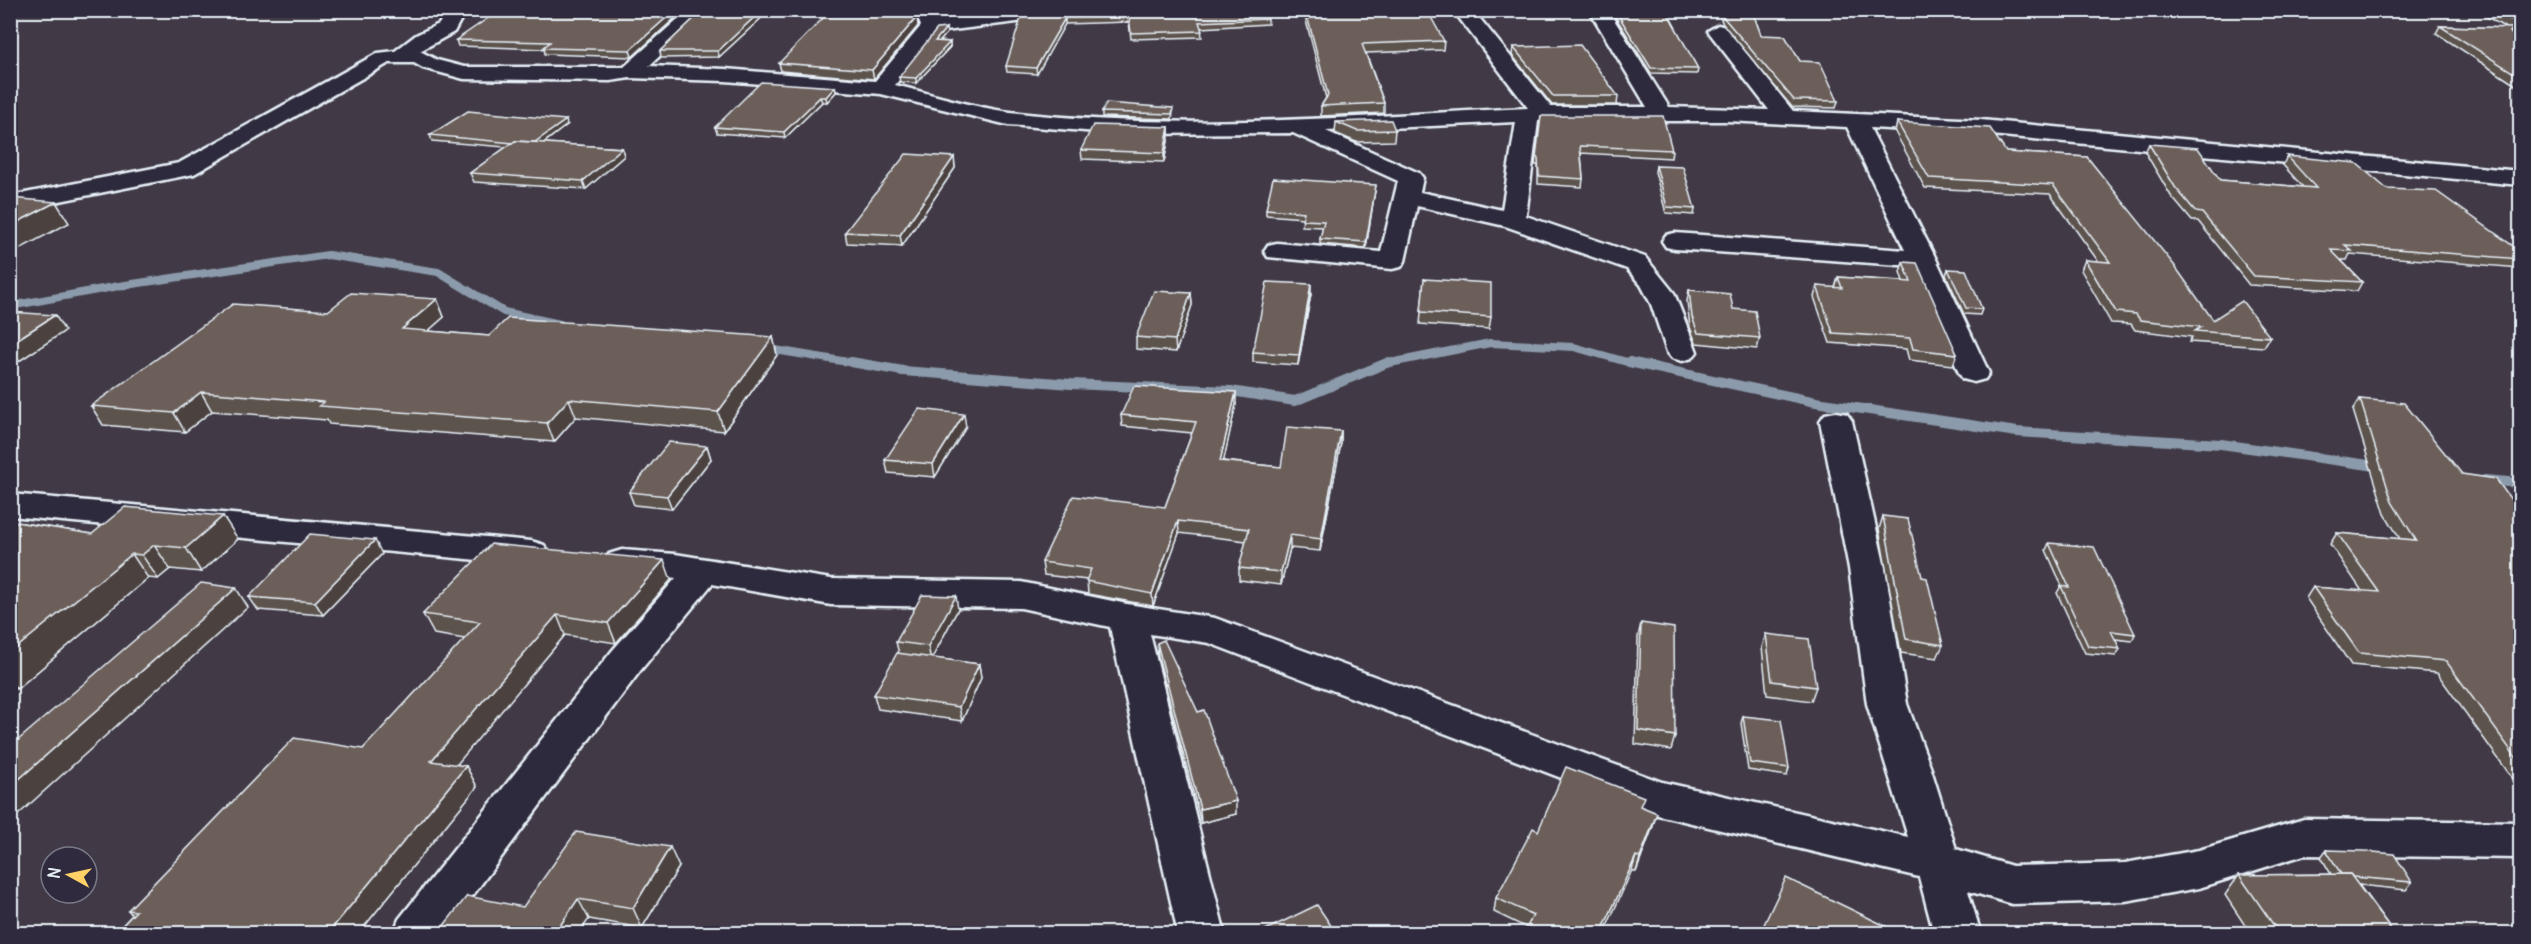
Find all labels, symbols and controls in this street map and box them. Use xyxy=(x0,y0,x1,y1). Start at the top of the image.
north arrow xyxy=(39,845,99,905)
text: N xyxy=(43,866,65,880)

